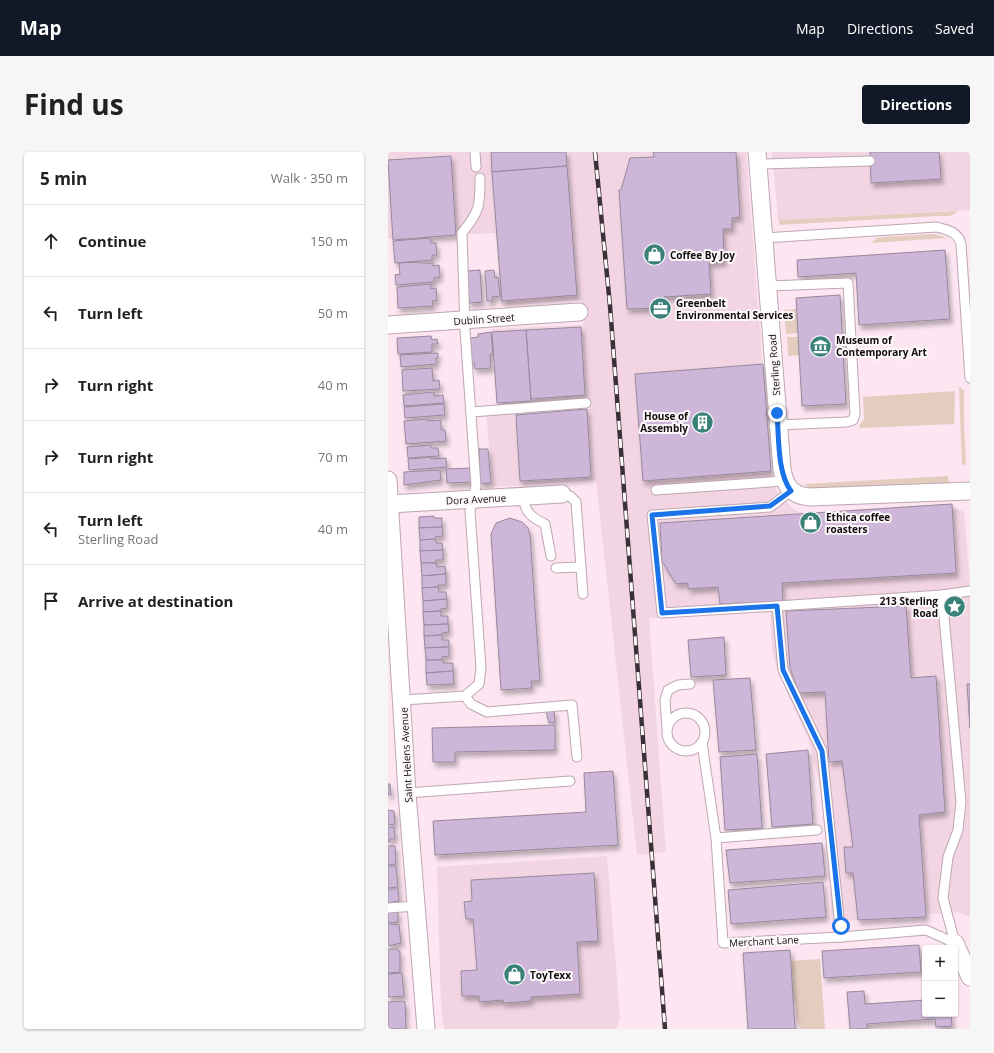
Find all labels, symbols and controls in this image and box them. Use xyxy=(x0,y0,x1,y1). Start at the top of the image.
text: Map xyxy=(20,15,61,41)
text: Map xyxy=(796,19,825,38)
text: Directions xyxy=(847,19,913,38)
text: Saved xyxy=(935,19,974,38)
text: Find us xyxy=(24,85,124,123)
button: Directions xyxy=(862,85,970,124)
text: 5 min xyxy=(40,167,87,190)
text: Walk · 350 m xyxy=(271,169,348,187)
icon: ahead xyxy=(40,230,62,252)
text: Continue xyxy=(78,231,146,251)
text: 150 m xyxy=(310,232,348,250)
shop icon: Coffee By Joy xyxy=(642,242,668,268)
place label: Coffee By Joy xyxy=(670,248,735,262)
office icon: Greenbelt Environmental Services xyxy=(647,296,673,322)
place label: Greenbelt Environmental Services xyxy=(676,296,793,322)
icon: left xyxy=(40,302,62,324)
text: Turn left xyxy=(78,303,143,323)
text: 50 m xyxy=(318,304,348,322)
street label: Dublin Street xyxy=(453,310,515,328)
museum icon: Museum of Contemporary Art xyxy=(808,333,834,359)
place label: Museum of Contemporary Art xyxy=(836,333,928,359)
street label: Sterling Road xyxy=(765,334,783,396)
icon: right xyxy=(40,374,62,396)
text: Turn right xyxy=(78,375,153,395)
text: 40 m xyxy=(318,376,348,394)
route end xyxy=(768,404,786,422)
place label: House of Assembly xyxy=(640,409,689,435)
building icon: House of Assembly xyxy=(690,409,716,435)
icon: right xyxy=(40,446,62,468)
text: Turn right xyxy=(78,447,153,467)
text: 70 m xyxy=(318,448,348,466)
street label: Dora Avenue xyxy=(446,490,507,508)
text: Turn left xyxy=(78,510,143,530)
shop icon: Ethica coffee roasters xyxy=(798,510,824,536)
place label: Ethica coffee roasters xyxy=(826,510,890,536)
icon: left xyxy=(40,518,62,540)
text: 40 m xyxy=(318,520,348,538)
text: Sterling Road xyxy=(78,530,158,548)
icon: arrive xyxy=(40,590,62,612)
text: Arrive at destination xyxy=(78,591,233,611)
place label: 213 Sterling Road xyxy=(880,594,938,620)
place icon: 213 Sterling Road xyxy=(941,594,967,620)
street label: Saint Helens Avenue xyxy=(396,707,415,803)
route start xyxy=(832,917,850,935)
street label: Merchant Lane xyxy=(729,932,800,950)
map controls xyxy=(922,945,958,1017)
button: + xyxy=(922,945,958,981)
shop icon: ToyTexx xyxy=(501,962,527,988)
place label: ToyTexx xyxy=(530,968,571,982)
button: − xyxy=(922,981,958,1017)

